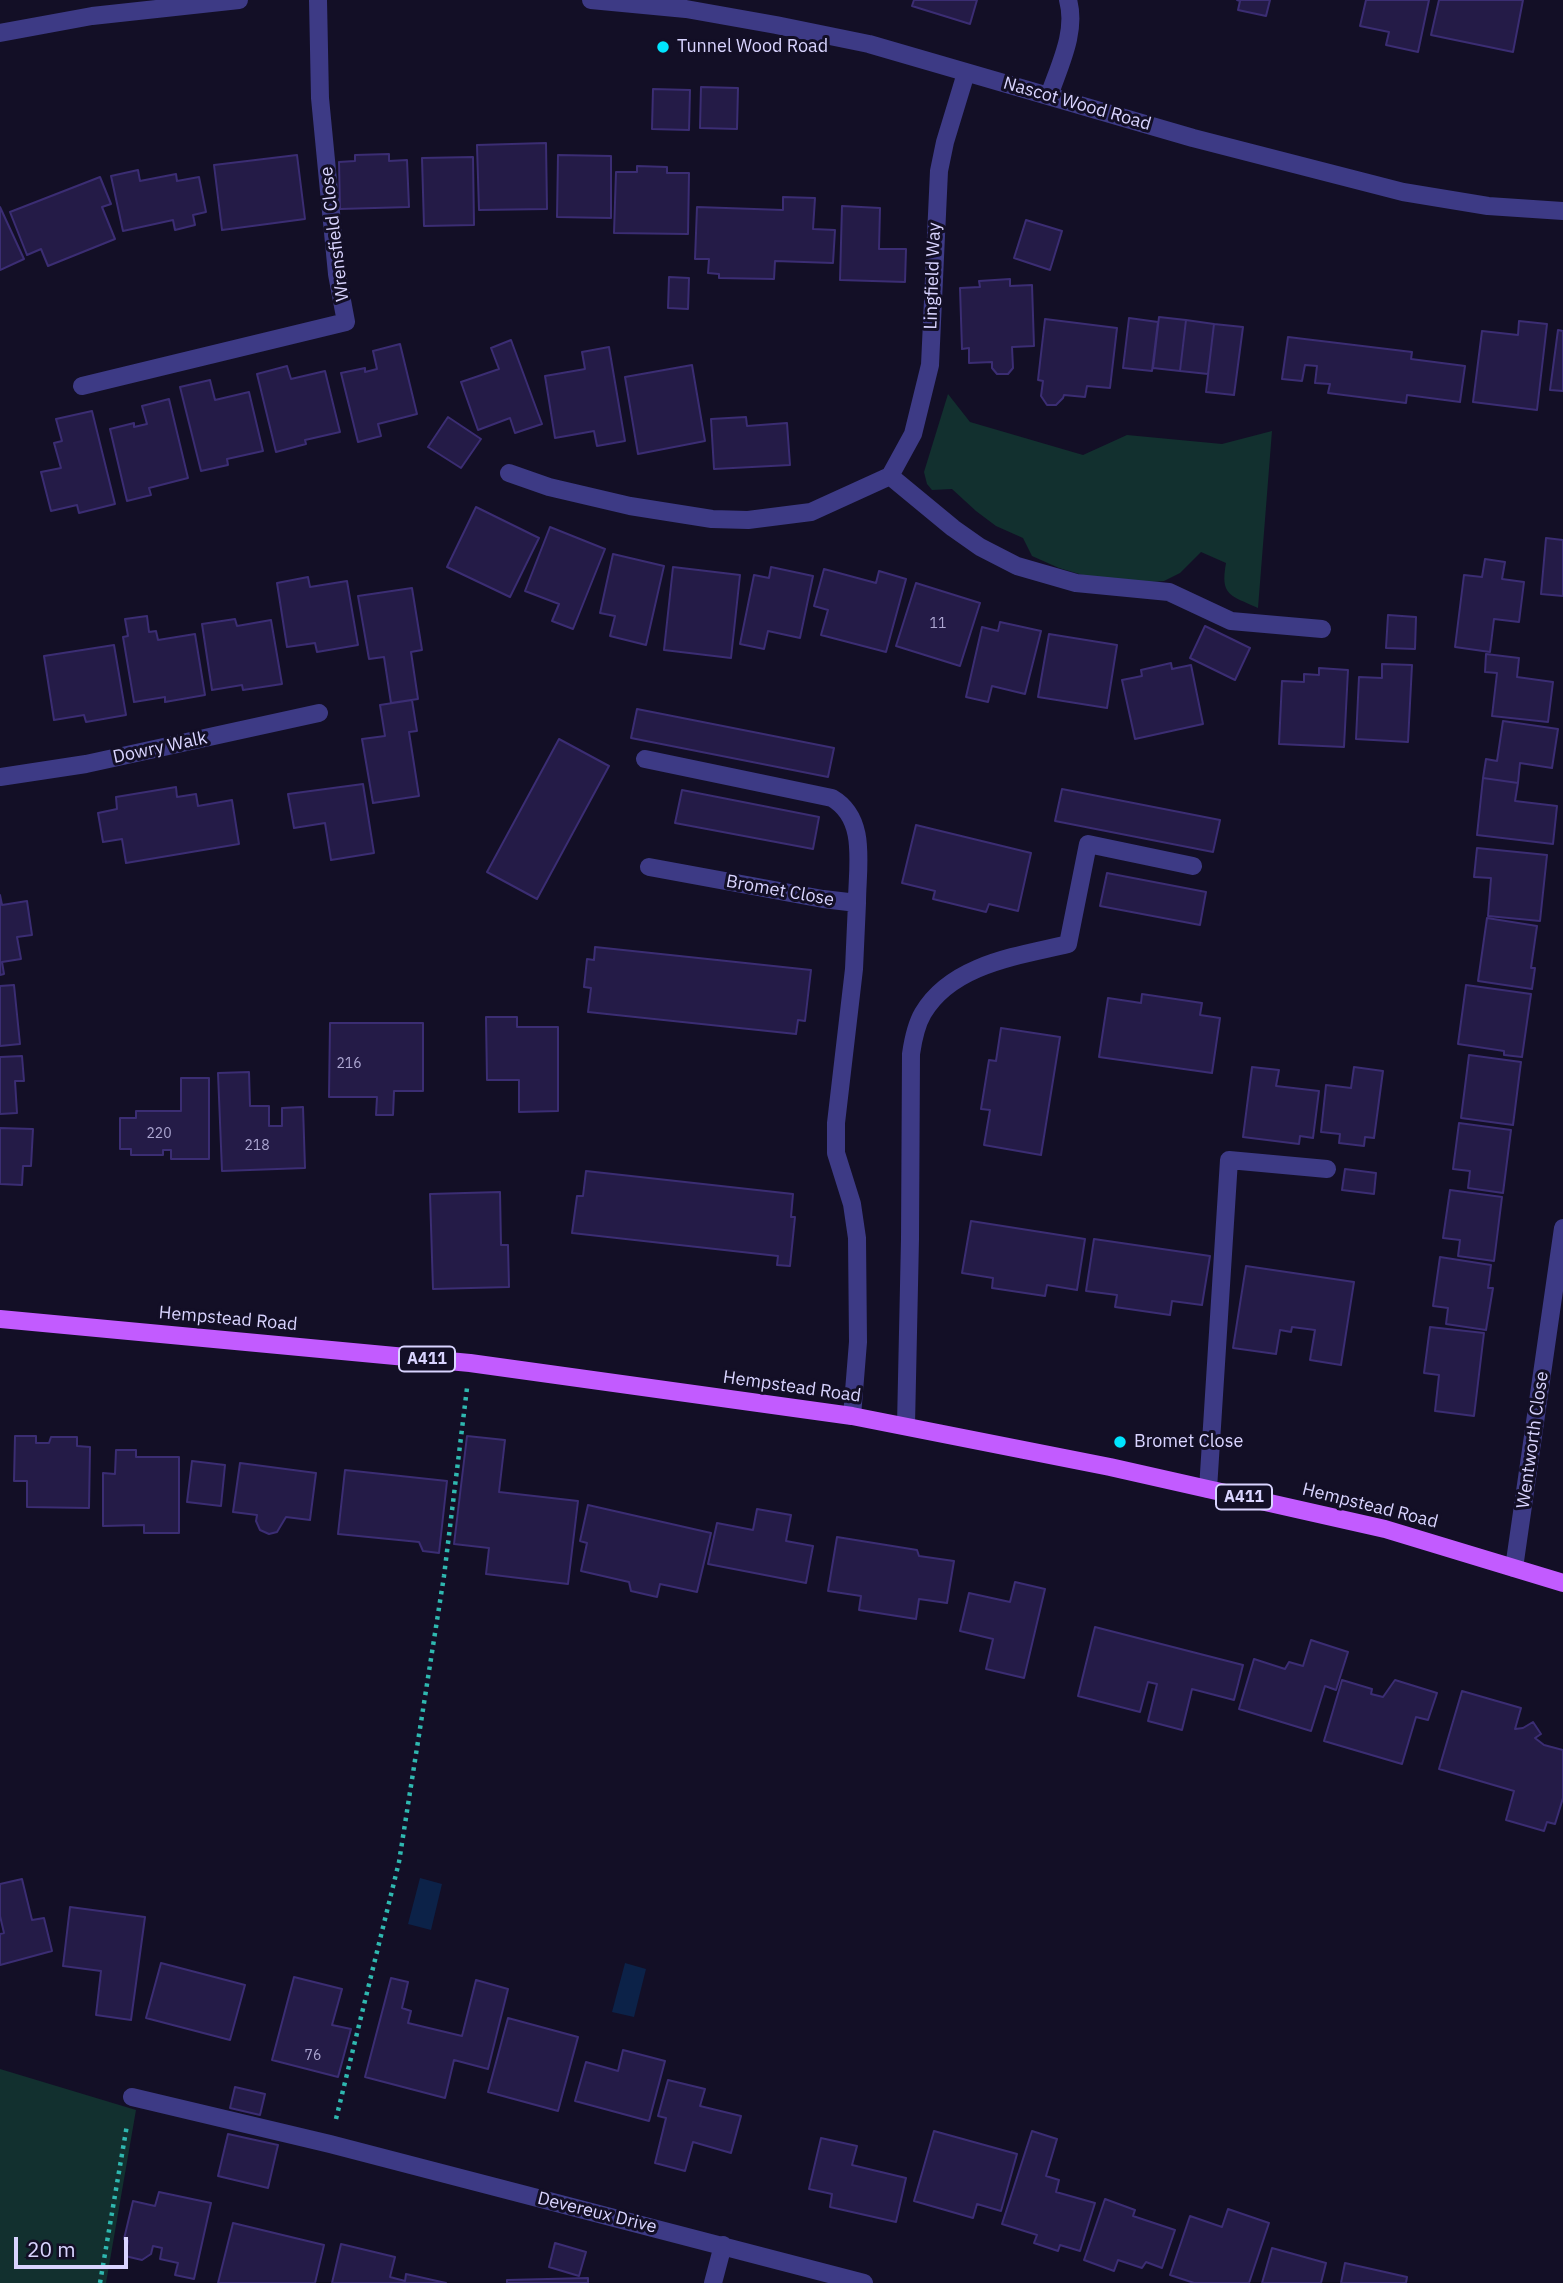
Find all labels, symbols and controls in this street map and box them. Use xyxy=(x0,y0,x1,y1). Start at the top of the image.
place label: Tunnel Wood Road xyxy=(677,36,828,58)
marker: Tunnel Wood Road xyxy=(655,39,671,55)
street label: Nascot Wood Road xyxy=(1001,73,1153,135)
street label: Wrensfield Close xyxy=(316,165,354,303)
street label: Lingfield Way xyxy=(920,222,946,330)
house number: 11 xyxy=(930,616,946,632)
street label: Dowry Walk xyxy=(111,727,209,769)
street label: Bromet Close xyxy=(724,871,836,911)
house number: 216 xyxy=(336,1056,362,1072)
house number: 220 xyxy=(146,1126,172,1142)
house number: 218 xyxy=(244,1138,270,1154)
street label: Hempstead Road xyxy=(158,1302,298,1336)
road number: A411 xyxy=(399,1346,455,1372)
street label: Hempstead Road xyxy=(722,1367,862,1407)
street label: Wentworth Close xyxy=(1513,1370,1553,1510)
place label: Bromet Close xyxy=(1134,1431,1243,1453)
marker: Bromet Close xyxy=(1112,1434,1128,1450)
street label: Hempstead Road xyxy=(1300,1479,1440,1533)
road number: A411 xyxy=(1216,1484,1272,1510)
house number: 76 xyxy=(305,2048,321,2064)
street label: Devereux Drive xyxy=(535,2188,659,2238)
scale bar xyxy=(18,2224,131,2268)
text: 20 m xyxy=(27,2235,76,2263)

